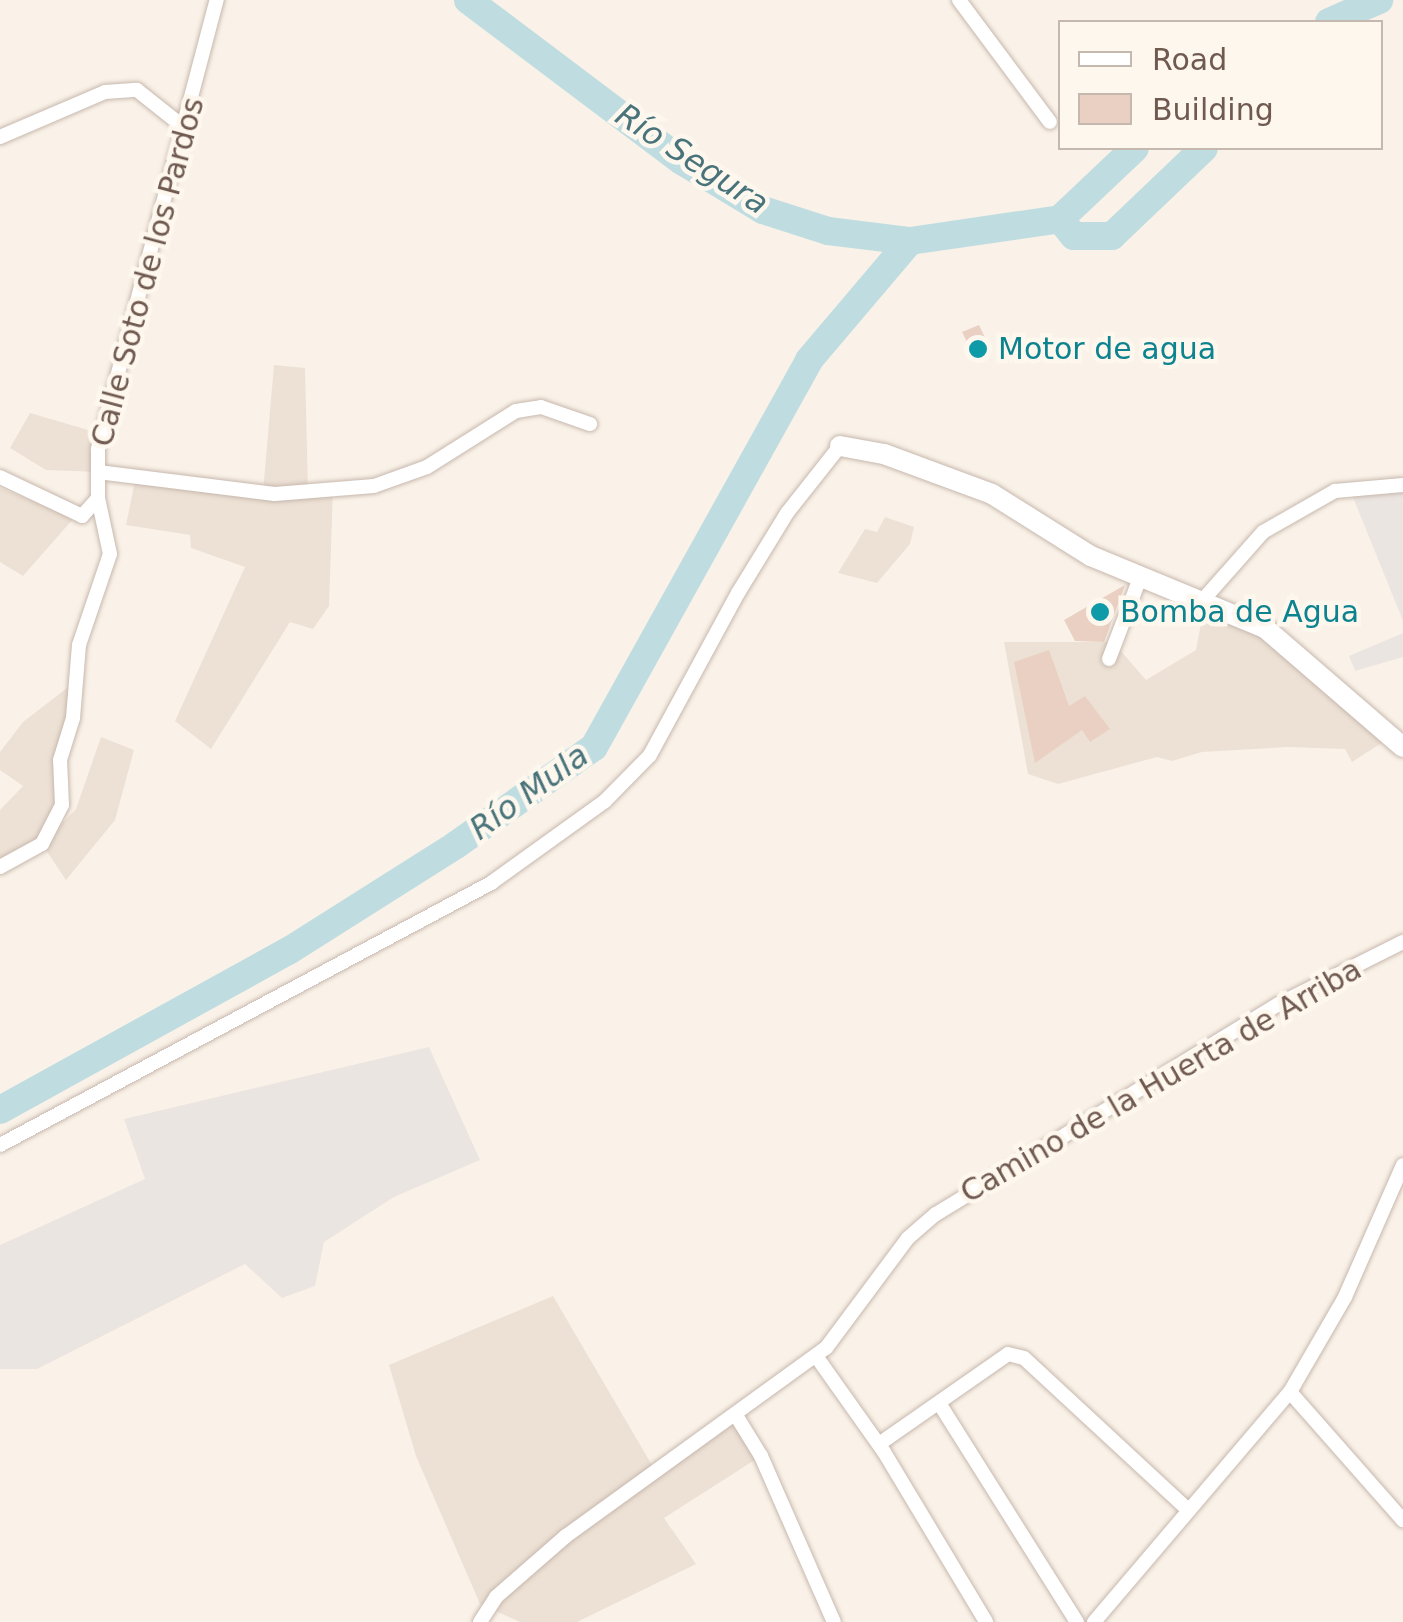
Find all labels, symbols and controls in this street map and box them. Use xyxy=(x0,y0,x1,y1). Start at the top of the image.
legend xyxy=(1058,20,1383,150)
text: Road xyxy=(1152,42,1227,77)
text: Building xyxy=(1152,92,1274,127)
street label: Calle Soto de los Pardos xyxy=(84,94,212,450)
water label: Río Segura xyxy=(608,95,776,223)
place label: Motor de agua xyxy=(998,331,1216,367)
marker: Motor de agua xyxy=(967,338,989,360)
place label: Bomba de Agua xyxy=(1120,594,1359,630)
marker: Bomba de Agua xyxy=(1089,601,1111,623)
water label: Río Mula xyxy=(462,736,596,848)
street label: Camino de la Huerta de Arriba xyxy=(954,951,1368,1211)

